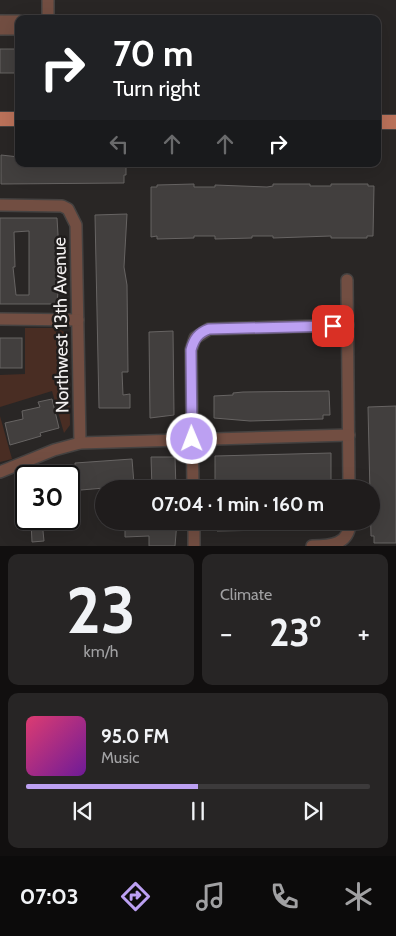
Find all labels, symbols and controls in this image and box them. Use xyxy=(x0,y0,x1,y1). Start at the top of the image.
text: 70 m xyxy=(113,32,194,75)
icon: right xyxy=(30,35,95,100)
text: Turn right xyxy=(113,75,200,102)
icon: left xyxy=(105,130,133,158)
icon: ahead xyxy=(158,130,186,158)
icon: ahead xyxy=(211,130,239,158)
icon: right xyxy=(264,130,292,158)
street label: Northwest 13th Avenue xyxy=(48,237,74,413)
pin xyxy=(312,305,354,347)
icon: arrive xyxy=(319,312,347,340)
position arrow xyxy=(165,412,217,464)
speed limit sign: 30 xyxy=(15,465,80,530)
text: 07:04 · 1 min · 160 m xyxy=(151,493,324,516)
text: 23 xyxy=(66,570,136,649)
text: Climate xyxy=(220,585,272,604)
text: 23° xyxy=(269,609,321,656)
text: − xyxy=(220,616,232,650)
text: + xyxy=(358,616,370,650)
text: km/h xyxy=(83,642,119,661)
text: 95.0 FM xyxy=(101,725,169,748)
text: Music xyxy=(101,748,139,767)
icon: previous xyxy=(69,797,97,825)
icon: pause xyxy=(184,797,212,825)
icon: next xyxy=(299,797,327,825)
icon: directions xyxy=(118,879,153,914)
icon: music xyxy=(193,879,228,914)
icon: phone xyxy=(267,879,302,914)
icon: climate xyxy=(341,879,376,914)
text: 07:03 xyxy=(20,883,79,910)

